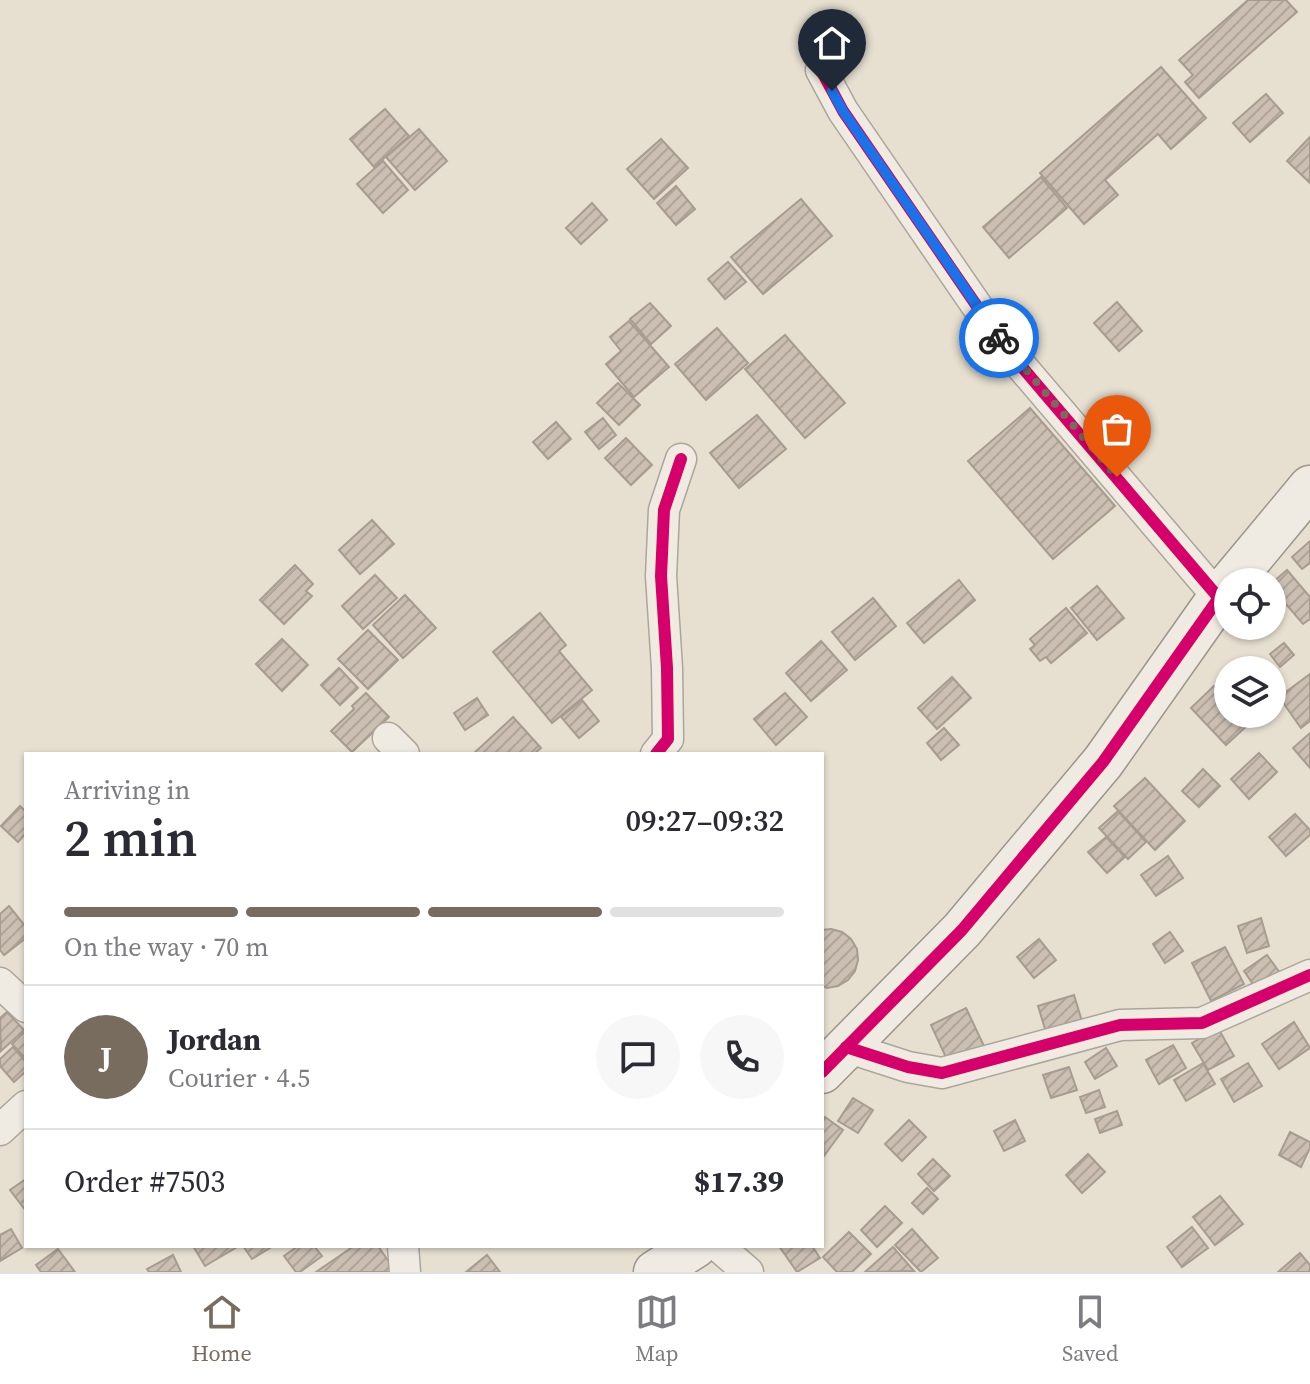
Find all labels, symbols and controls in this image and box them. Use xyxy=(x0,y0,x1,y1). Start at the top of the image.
pin xyxy=(798,9,866,91)
icon: home xyxy=(810,21,854,65)
courier xyxy=(959,298,1039,378)
icon: bike xyxy=(977,316,1021,360)
pin xyxy=(1083,395,1151,477)
icon: bag xyxy=(1095,407,1139,451)
map controls xyxy=(1214,568,1286,728)
button: locate xyxy=(1214,568,1286,640)
button: layers xyxy=(1214,656,1286,728)
text: Arriving in xyxy=(64,772,190,808)
text: 09:27–09:32 xyxy=(625,800,784,841)
text: 2 min xyxy=(64,802,197,873)
text: On the way · 70 m xyxy=(64,929,269,965)
button: chat xyxy=(596,1015,680,1099)
button: phone xyxy=(700,1015,784,1099)
text: Jordan xyxy=(168,1019,261,1060)
text: J xyxy=(100,1037,112,1078)
text: Courier · 4.5 xyxy=(168,1060,310,1096)
text: Order #7503 xyxy=(64,1161,225,1202)
text: $17.39 xyxy=(694,1161,784,1202)
tab: Home xyxy=(192,1290,252,1368)
tab: Map xyxy=(635,1290,679,1368)
tab: Saved xyxy=(1062,1290,1118,1368)

